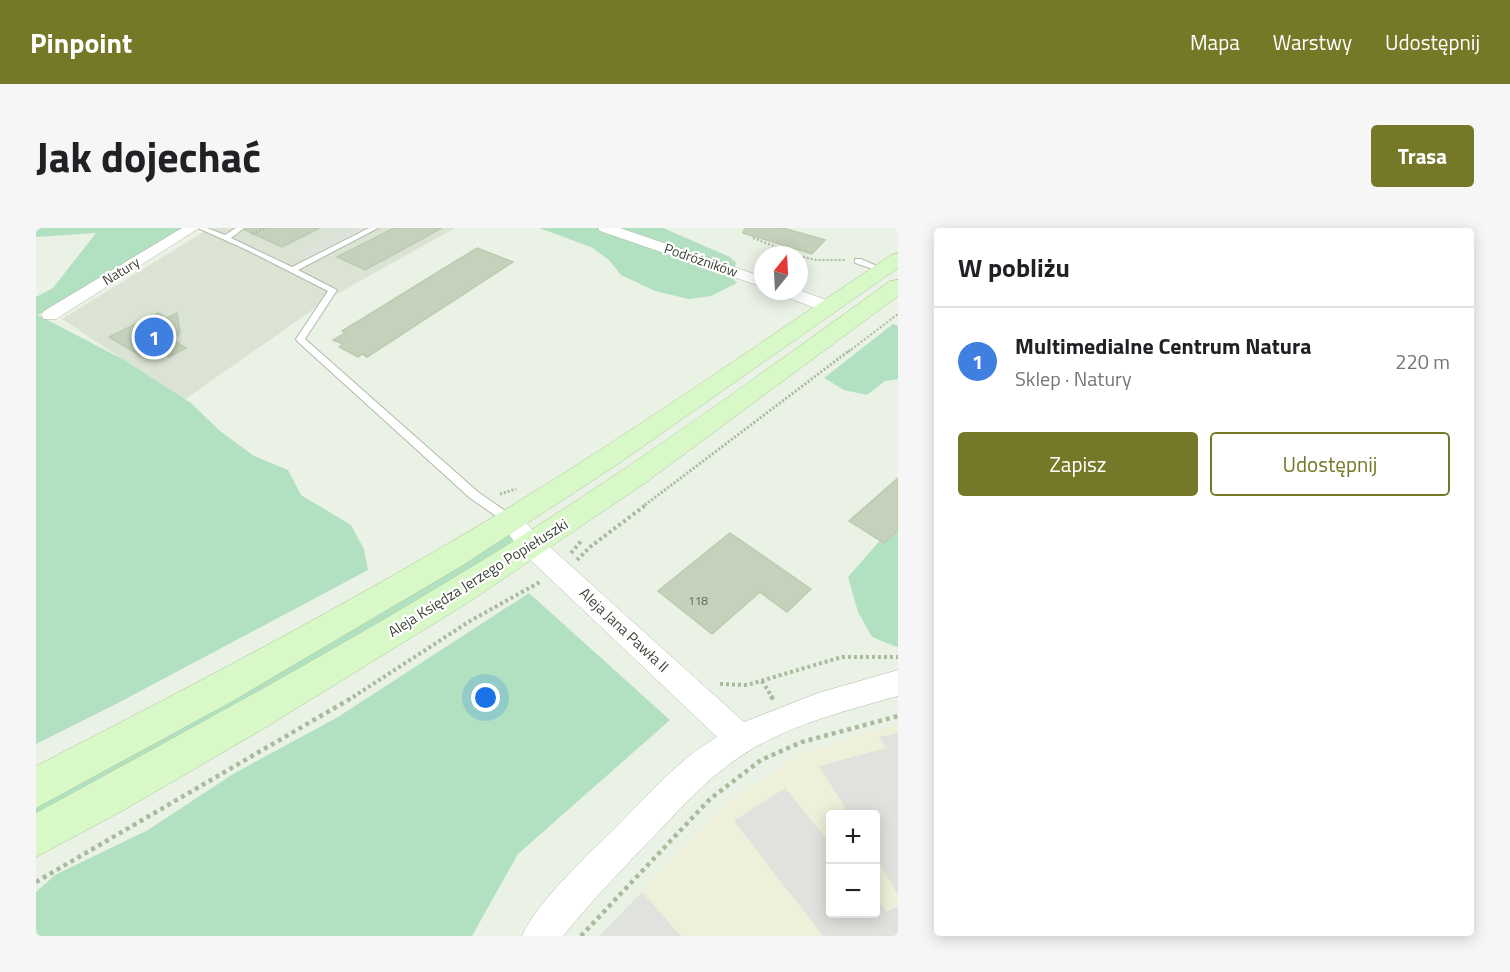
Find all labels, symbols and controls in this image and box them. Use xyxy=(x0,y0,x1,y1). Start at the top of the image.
text: Pinpoint xyxy=(30,21,132,64)
text: Mapa xyxy=(1190,26,1240,58)
text: Warstwy xyxy=(1273,26,1352,58)
text: Udostępnij xyxy=(1385,26,1480,58)
text: Jak dojechać xyxy=(36,124,261,188)
button: Trasa xyxy=(1371,125,1474,187)
street label: Podróżników xyxy=(662,237,741,282)
north arrow xyxy=(754,246,808,300)
text: W pobliżu xyxy=(958,248,1070,287)
street label: Natury xyxy=(98,251,144,290)
pin: 1 xyxy=(134,314,174,360)
text: Multimedialne Centrum Natura xyxy=(1015,329,1311,363)
text: 1 xyxy=(972,346,983,377)
text: 220 m xyxy=(1395,346,1450,377)
text: Sklep · Natury xyxy=(1015,363,1132,394)
button: Zapisz xyxy=(958,432,1198,496)
button: Udostępnij xyxy=(1210,432,1450,496)
street label: Aleja Księdza Jerzego Popiełuszki xyxy=(383,513,572,643)
street label: Aleja Jana Pawła II xyxy=(574,582,674,677)
house number: 118 xyxy=(688,591,708,610)
your location xyxy=(471,683,500,712)
map controls xyxy=(826,810,880,918)
button: + xyxy=(826,810,880,864)
button: − xyxy=(826,864,880,918)

